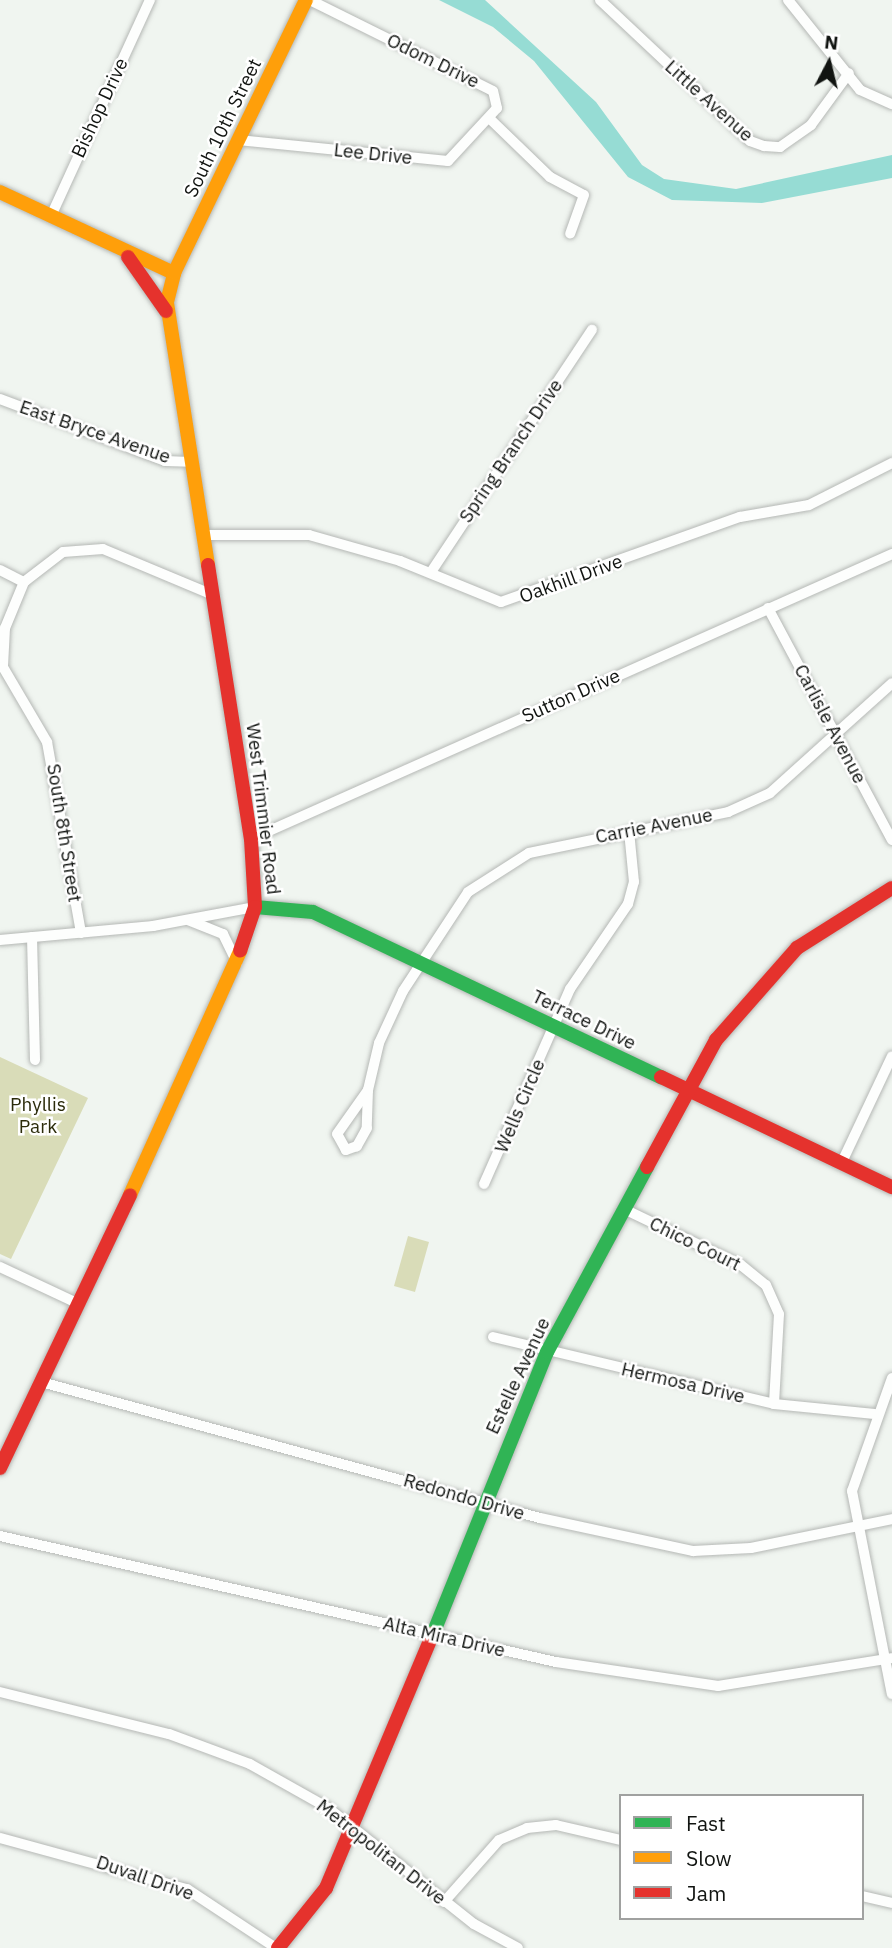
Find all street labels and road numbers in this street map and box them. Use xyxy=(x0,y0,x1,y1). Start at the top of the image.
street label: Odom Drive xyxy=(383,29,483,93)
street label: Bishop Drive xyxy=(67,54,133,162)
street label: South 10th Street xyxy=(180,55,266,201)
street label: Little Avenue xyxy=(660,55,758,147)
street label: Lee Drive xyxy=(333,139,413,169)
street label: Spring Branch Drive xyxy=(455,375,567,527)
street label: East Bryce Avenue xyxy=(16,395,174,469)
street label: Oakhill Drive xyxy=(516,550,626,608)
street label: Carlisle Avenue xyxy=(789,661,871,787)
street label: Sutton Drive xyxy=(518,664,624,728)
street label: West Trimmier Road xyxy=(241,722,285,896)
street label: South 8th Street xyxy=(42,762,86,904)
street label: Carrie Avenue xyxy=(593,803,715,849)
street label: Terrace Drive xyxy=(528,985,640,1055)
street label: Wells Circle xyxy=(490,1056,550,1156)
street label: Chico Court xyxy=(646,1212,744,1276)
street label: Estelle Avenue xyxy=(481,1314,555,1438)
street label: Hermosa Drive xyxy=(619,1358,747,1408)
street label: Redondo Drive xyxy=(401,1469,527,1525)
street label: Alta Mira Drive xyxy=(381,1612,507,1662)
street label: Metropolitan Drive xyxy=(312,1794,450,1910)
street label: Duvall Drive xyxy=(93,1851,197,1905)

